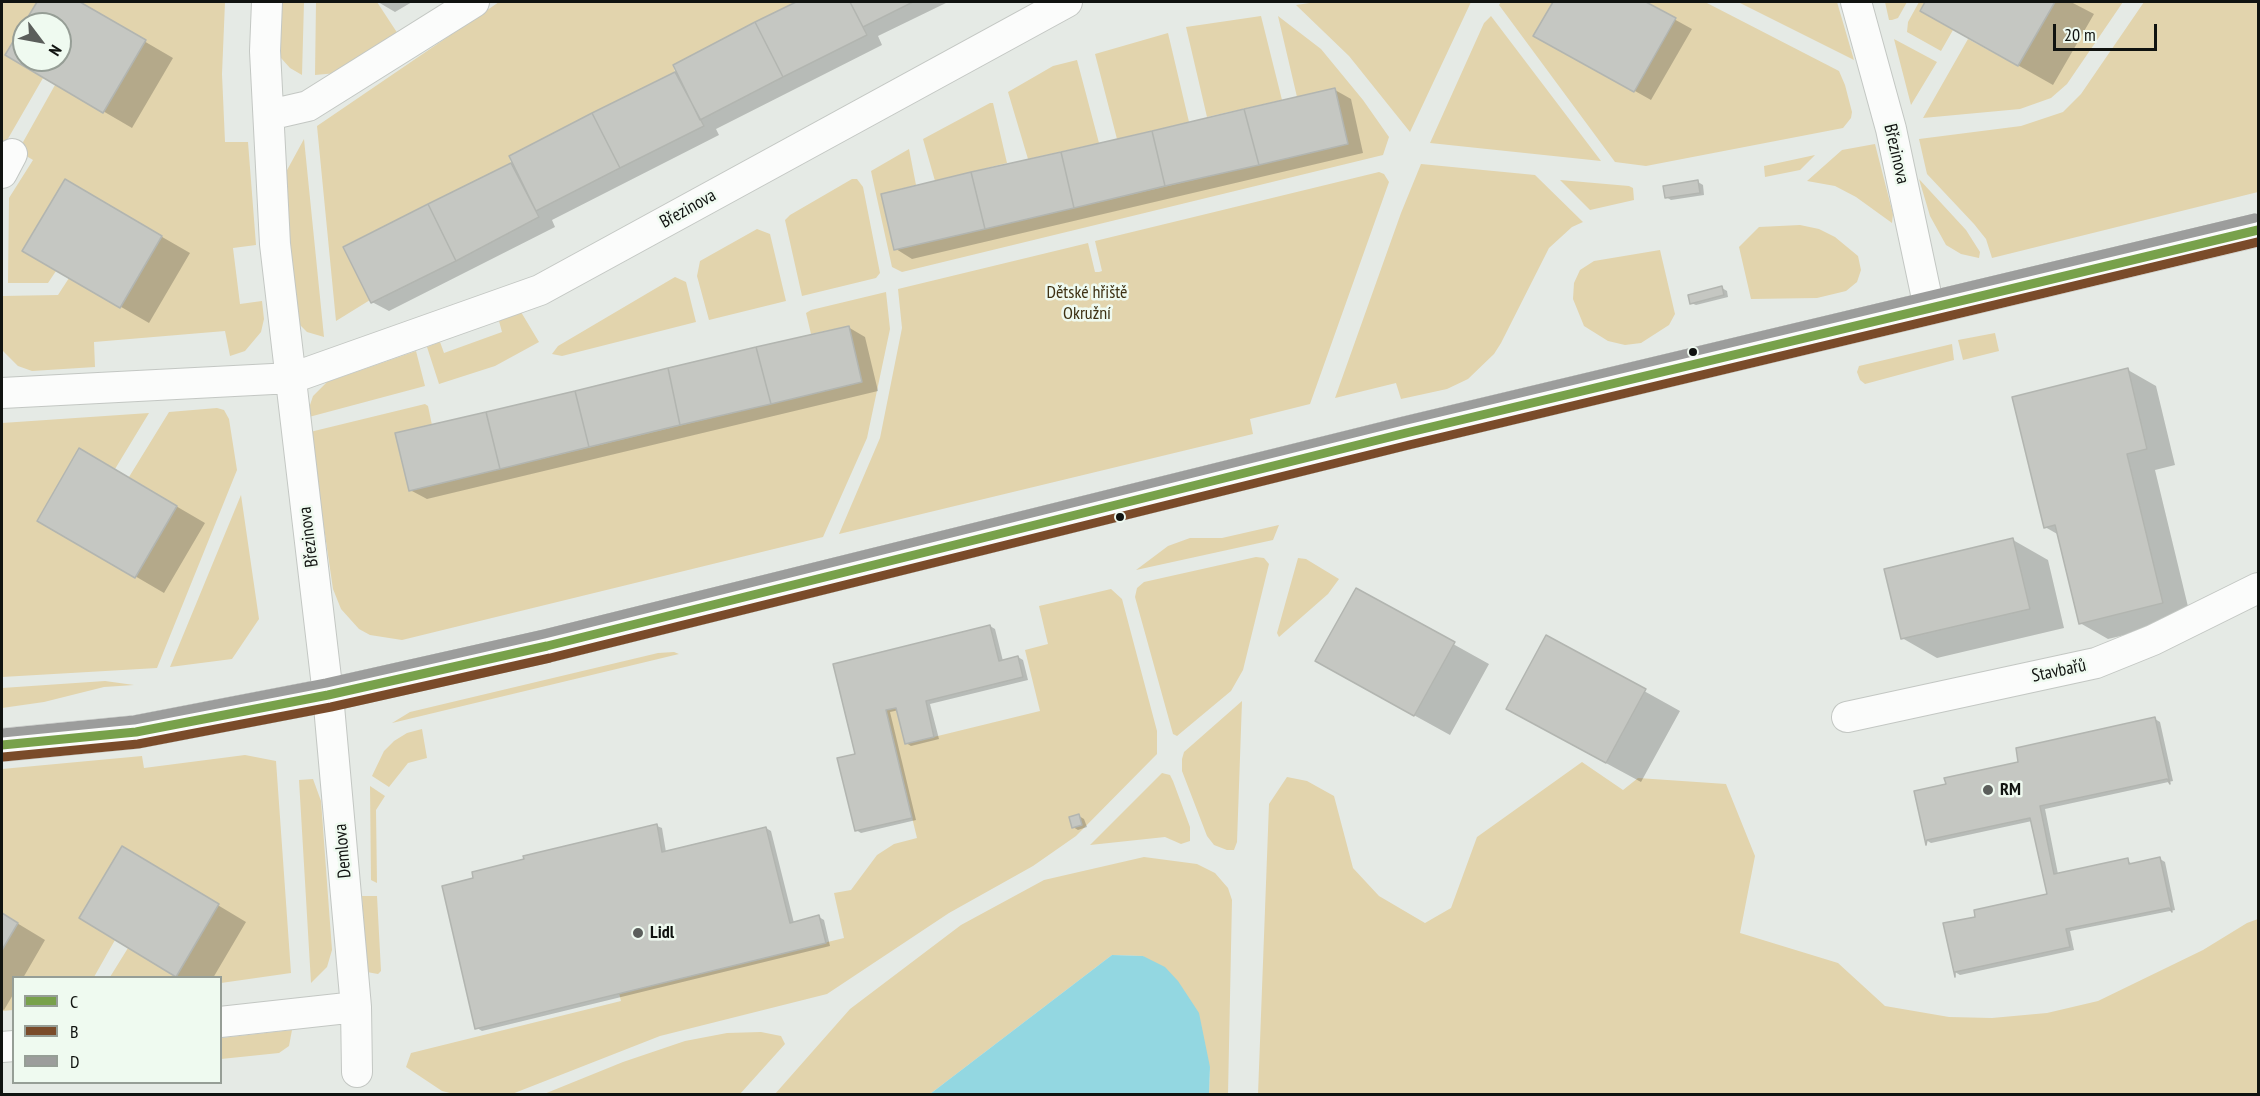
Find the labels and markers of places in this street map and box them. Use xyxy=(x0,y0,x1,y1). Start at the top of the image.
unlabelled marker xyxy=(1687,346,1699,358)
unlabelled marker xyxy=(1114,511,1126,523)
place label: RM xyxy=(2000,779,2021,801)
marker: RM xyxy=(1981,783,1995,797)
place label: Lidl xyxy=(650,922,674,944)
marker: Lidl xyxy=(631,926,645,940)

